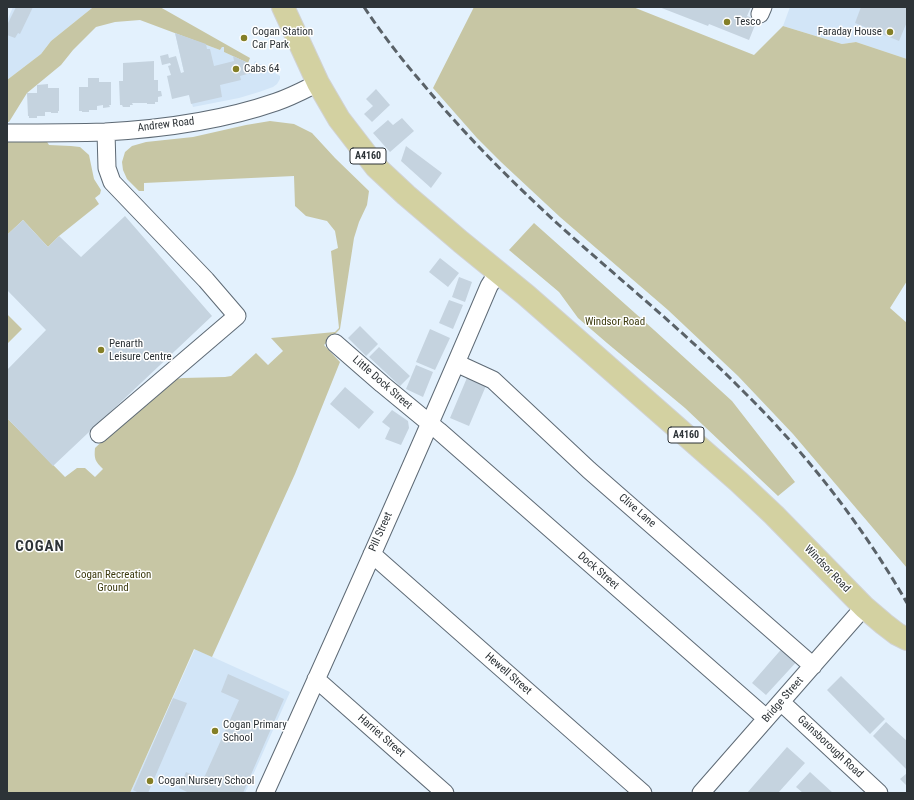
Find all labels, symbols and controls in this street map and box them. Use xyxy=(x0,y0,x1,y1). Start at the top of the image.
place label: Tesco xyxy=(735,15,761,29)
marker: Tesco xyxy=(722,17,732,27)
place label: Cogan Station Car Park xyxy=(252,25,313,51)
place label: Faraday House xyxy=(818,25,882,39)
marker: Faraday House xyxy=(885,27,895,37)
marker: Cogan Station Car Park xyxy=(239,33,249,43)
place label: Cabs 64 xyxy=(244,62,279,76)
marker: Cabs 64 xyxy=(231,64,241,74)
street label: Andrew Road xyxy=(137,115,195,135)
road number: A4160 xyxy=(350,148,386,164)
park label: Windsor Road xyxy=(585,315,645,329)
place label: Penarth Leisure Centre xyxy=(109,337,172,363)
marker: Penarth Leisure Centre xyxy=(96,345,106,355)
street label: Little Dock Street xyxy=(350,354,414,412)
road number: A4160 xyxy=(668,427,704,443)
street label: Clive Lane xyxy=(616,491,658,531)
street label: Pill Street xyxy=(366,510,396,554)
district label: COGAN xyxy=(15,538,65,556)
street label: Windsor Road xyxy=(801,543,853,595)
street label: Dock Street xyxy=(575,550,621,592)
park label: Cogan Recreation Ground xyxy=(75,568,151,594)
street label: Hewell Street xyxy=(482,650,534,698)
street label: Bridge Street xyxy=(760,674,806,726)
street label: Harriet Street xyxy=(355,712,407,760)
street label: Gainsborough Road xyxy=(794,713,866,781)
place label: Cogan Primary School xyxy=(223,718,287,744)
marker: Cogan Primary School xyxy=(210,726,220,736)
place label: Cogan Nursery School xyxy=(158,774,254,788)
marker: Cogan Nursery School xyxy=(145,776,155,786)

